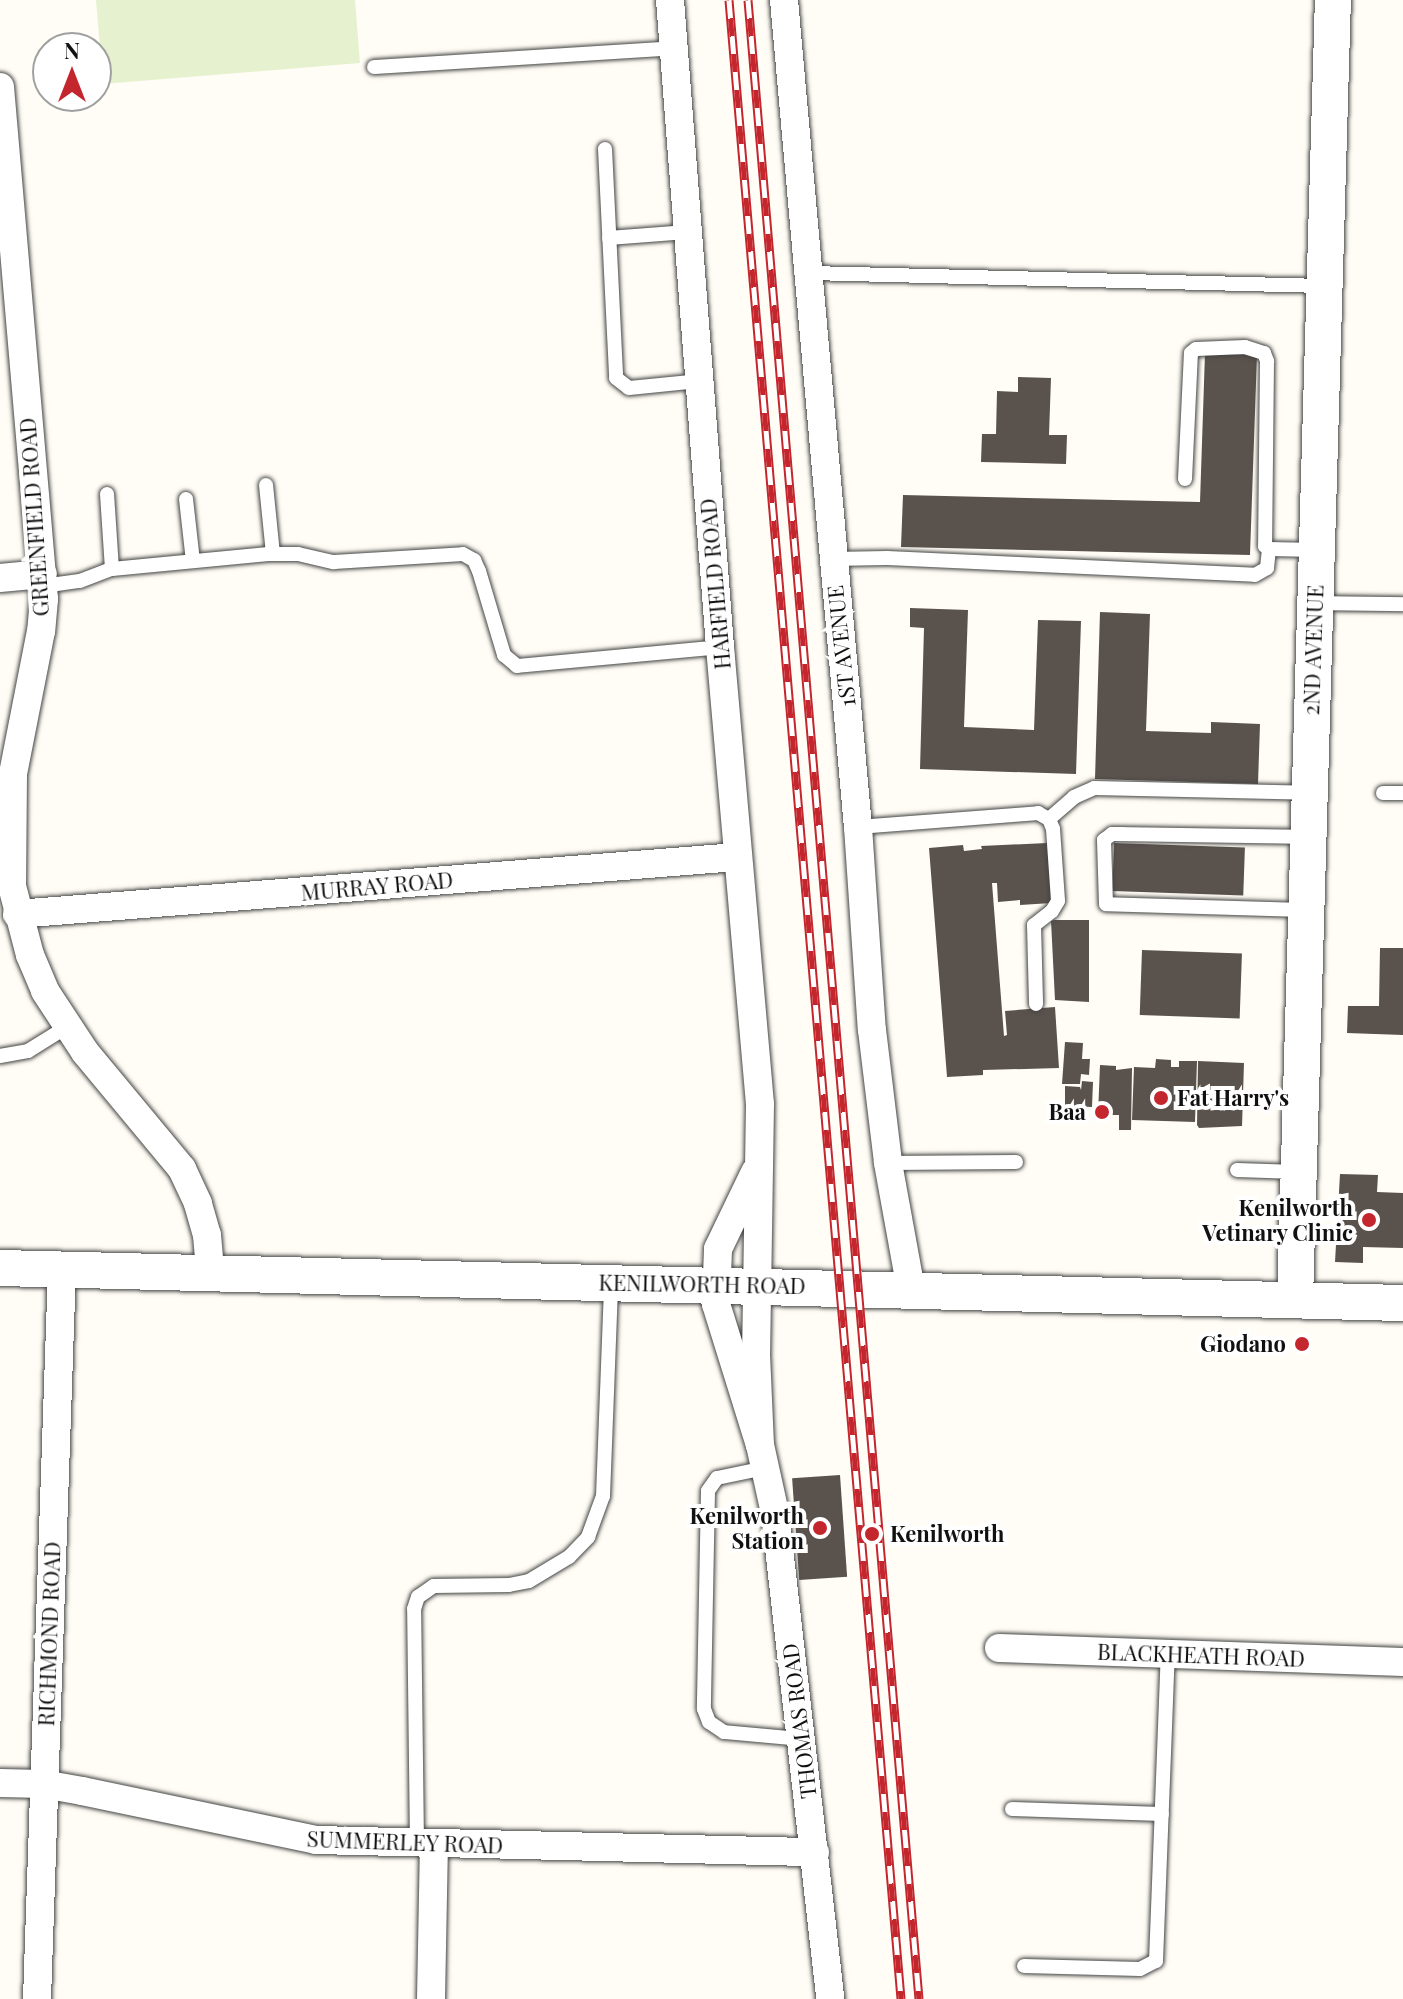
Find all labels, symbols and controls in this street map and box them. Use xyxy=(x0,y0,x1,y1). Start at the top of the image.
north arrow xyxy=(32,32,112,112)
text: N xyxy=(64,35,80,65)
street label: GREENFIELD ROAD xyxy=(14,417,54,617)
street label: HARFIELD ROAD xyxy=(694,497,736,671)
street label: 1ST AVENUE xyxy=(821,583,861,709)
street label: 2ND AVENUE xyxy=(1298,584,1328,716)
street label: MURRAY ROAD xyxy=(299,866,455,906)
place label: Fat Harry's xyxy=(1177,1085,1289,1111)
marker: Fat Harry's xyxy=(1152,1089,1170,1107)
place label: Baa xyxy=(1048,1099,1086,1125)
marker: Baa xyxy=(1093,1103,1111,1121)
place label: Kenilworth Vetinary Clinic xyxy=(1202,1194,1353,1246)
marker: Kenilworth Vetinary Clinic xyxy=(1360,1211,1378,1229)
street label: KENILWORTH ROAD xyxy=(598,1269,806,1299)
place label: Giodano xyxy=(1200,1331,1286,1357)
marker: Giodano xyxy=(1293,1335,1311,1353)
place label: Kenilworth Station xyxy=(690,1502,804,1554)
marker: Kenilworth Station xyxy=(811,1519,829,1537)
place label: Kenilworth xyxy=(890,1521,1004,1547)
marker: Kenilworth xyxy=(861,1523,883,1545)
street label: RICHMOND ROAD xyxy=(33,1541,65,1727)
street label: BLACKHEATH ROAD xyxy=(1097,1638,1305,1672)
street label: THOMAS ROAD xyxy=(776,1642,822,1800)
street label: SUMMERLEY ROAD xyxy=(306,1825,504,1859)

